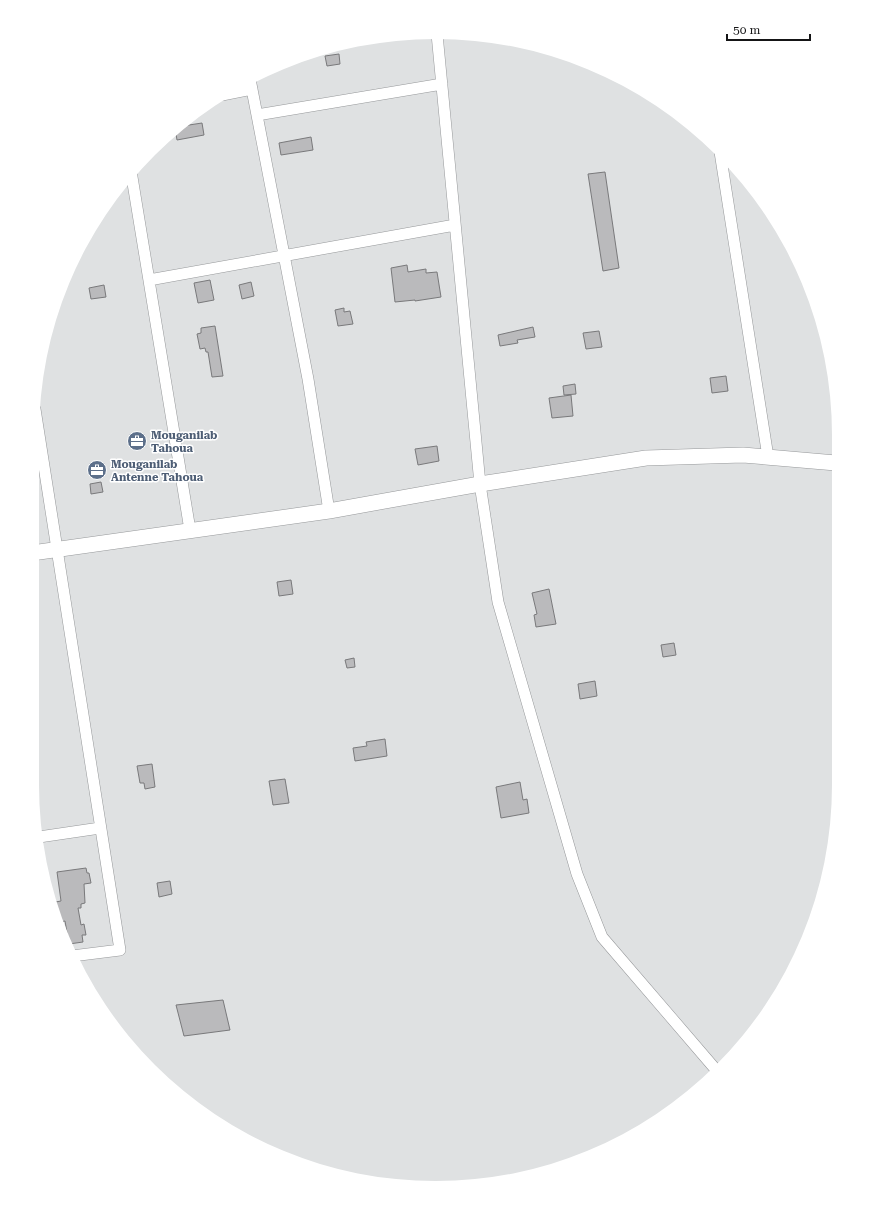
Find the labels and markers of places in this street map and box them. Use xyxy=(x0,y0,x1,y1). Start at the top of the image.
place label: Mouganilab Tahoua xyxy=(151,429,217,455)
office icon: Mouganilab Tahoua xyxy=(126,430,148,452)
place label: Mouganilab Antenne Tahoua xyxy=(111,458,204,484)
office icon: Mouganilab Antenne Tahoua xyxy=(86,459,108,481)

